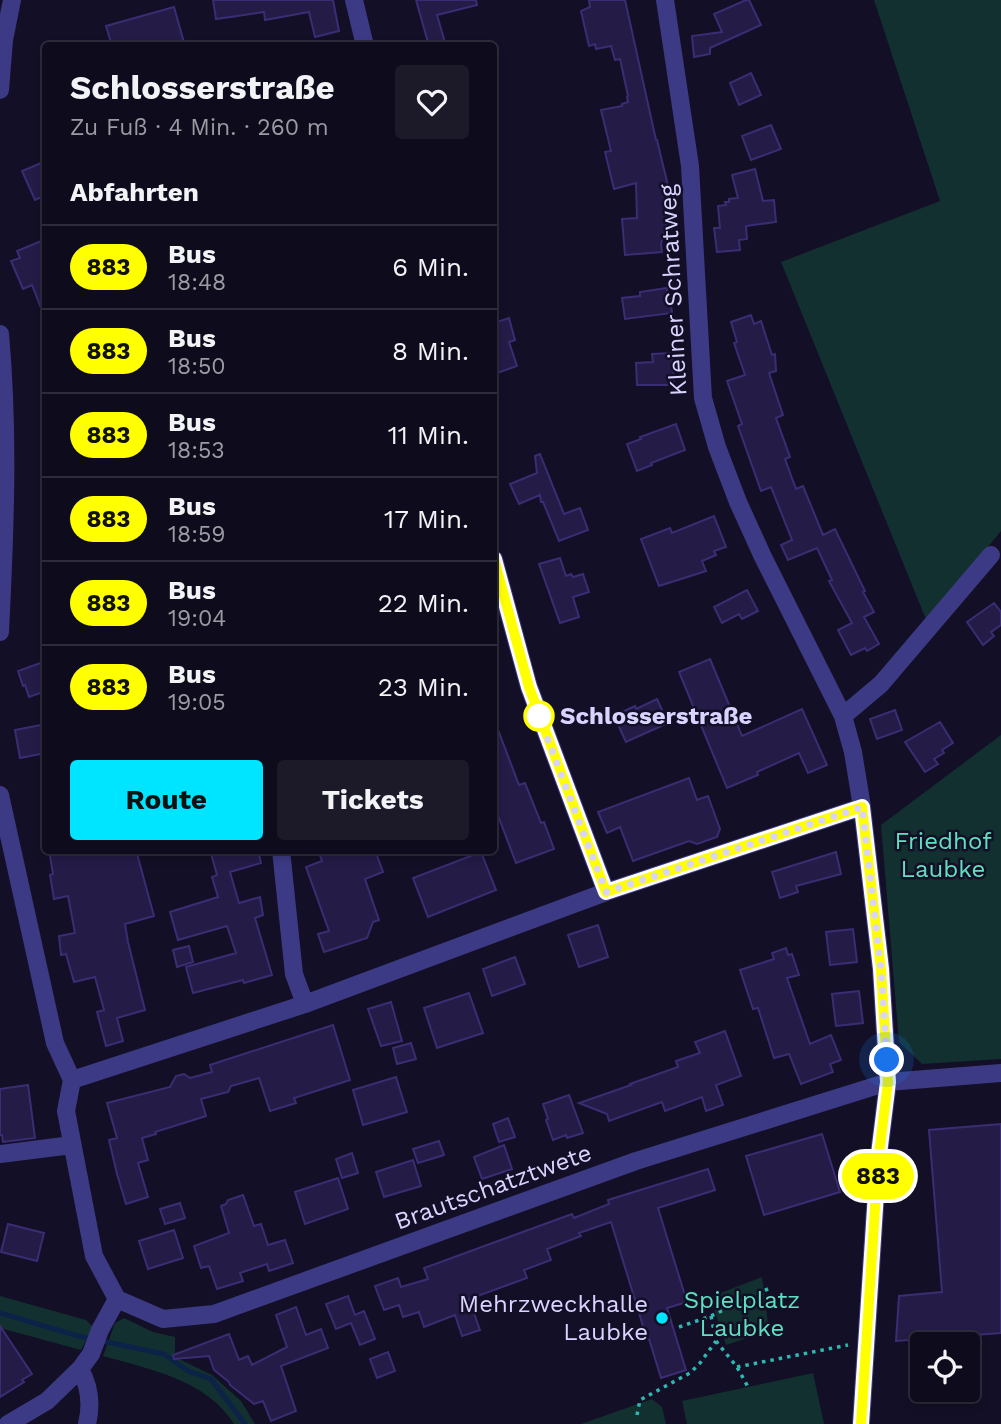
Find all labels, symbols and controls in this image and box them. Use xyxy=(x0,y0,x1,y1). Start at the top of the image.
button: heart xyxy=(395,65,469,139)
text: Schlosserstraße xyxy=(70,68,335,107)
text: Zu Fuß · 4 Min. · 260 m xyxy=(70,114,329,141)
text: Abfahrten xyxy=(70,177,199,207)
street label: Kleiner Schratweg xyxy=(653,183,693,397)
text: Bus xyxy=(168,239,216,269)
text: 6 Min. xyxy=(392,252,469,282)
text: 883 xyxy=(86,253,131,281)
text: 18:48 xyxy=(168,269,226,296)
text: Bus xyxy=(168,323,216,353)
text: 8 Min. xyxy=(392,336,469,366)
text: 883 xyxy=(86,337,131,365)
text: 18:50 xyxy=(168,353,226,380)
text: Bus xyxy=(168,407,216,437)
text: 11 Min. xyxy=(388,420,469,450)
text: 883 xyxy=(86,421,131,449)
text: 18:53 xyxy=(168,437,225,464)
text: Bus xyxy=(168,491,216,521)
text: 17 Min. xyxy=(384,504,469,534)
text: 883 xyxy=(86,505,131,533)
text: 18:59 xyxy=(168,521,226,548)
text: Bus xyxy=(168,575,216,605)
text: 22 Min. xyxy=(378,588,469,618)
text: 883 xyxy=(86,589,131,617)
text: 19:04 xyxy=(168,605,226,632)
text: Bus xyxy=(168,659,216,689)
text: 23 Min. xyxy=(378,672,469,702)
text: 883 xyxy=(86,673,131,701)
text: 19:05 xyxy=(168,689,226,716)
marker: Schlosserstraße xyxy=(524,701,554,731)
place label: Schlosserstraße xyxy=(560,702,753,730)
button: Route xyxy=(70,760,263,840)
button: Tickets xyxy=(277,760,469,840)
park label: Friedhof Laubke xyxy=(894,827,992,883)
your location xyxy=(869,1042,904,1077)
street label: Brautschatztwete xyxy=(391,1138,595,1236)
line badge: 883 xyxy=(838,1153,918,1199)
text: 883 xyxy=(856,1162,900,1190)
park label: Spielplatz Laubke xyxy=(684,1286,800,1342)
place label: Mehrzweckhalle Laubke xyxy=(459,1290,648,1346)
marker: Mehrzweckhalle Laubke xyxy=(654,1310,670,1326)
map controls xyxy=(910,1332,980,1402)
button: locate xyxy=(910,1332,980,1402)

